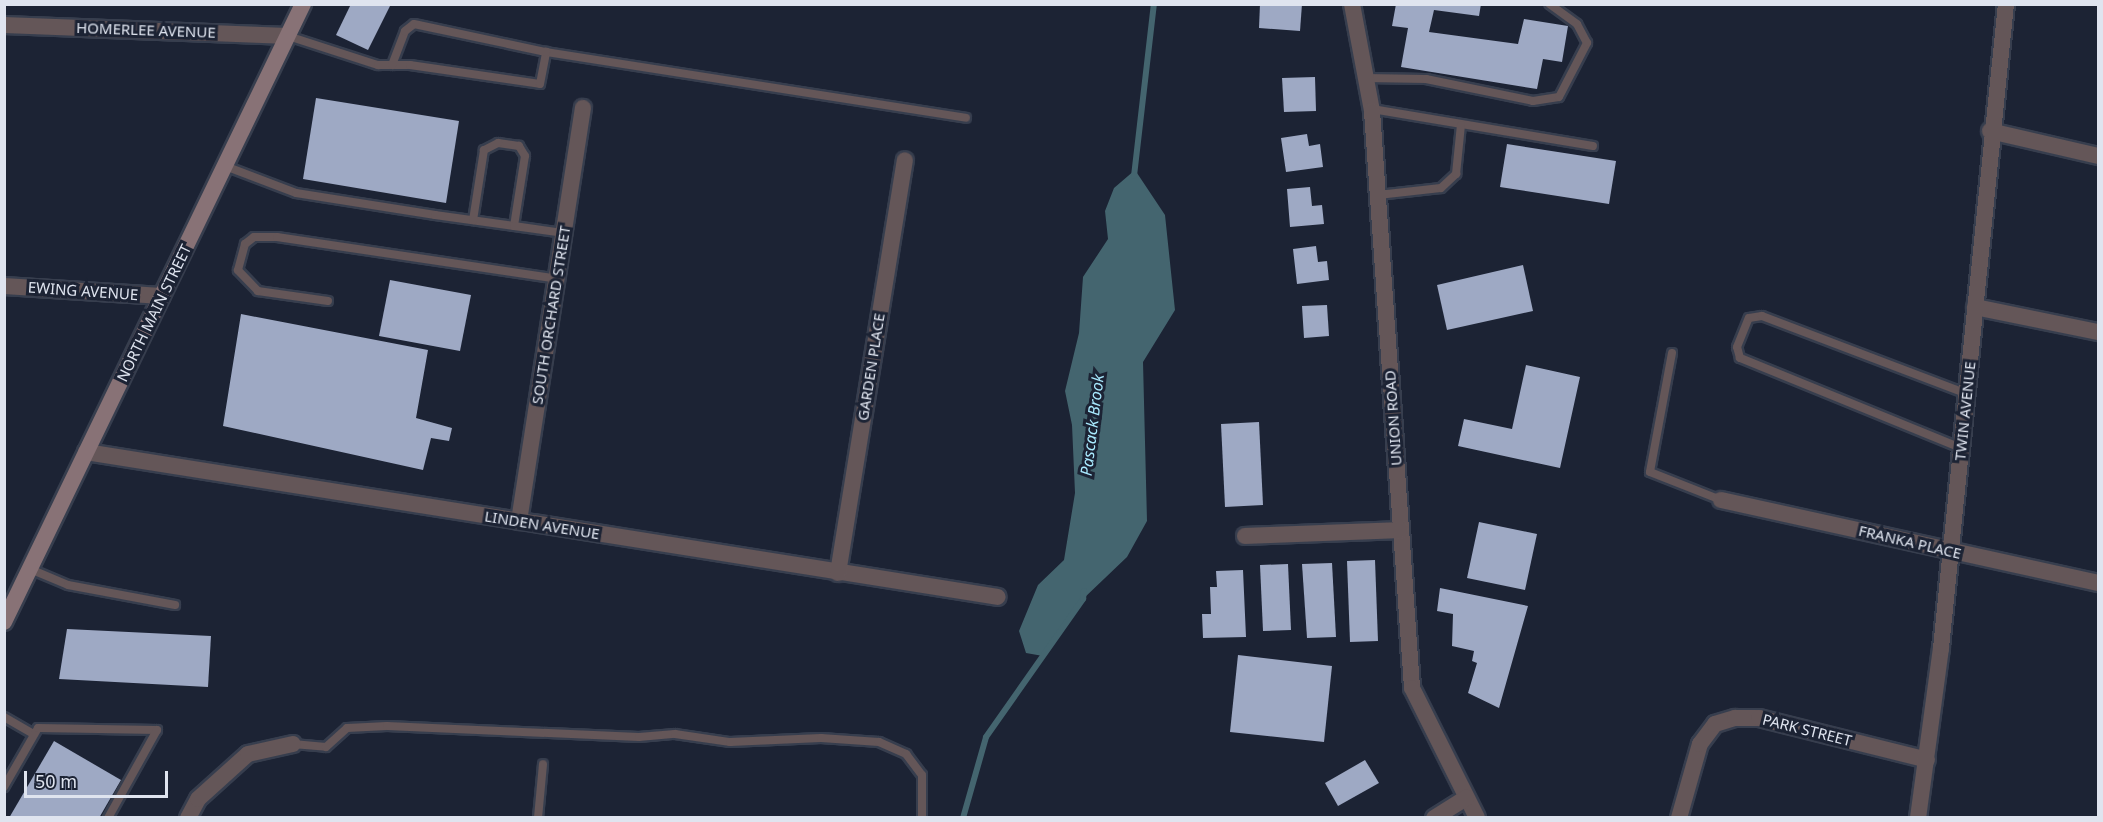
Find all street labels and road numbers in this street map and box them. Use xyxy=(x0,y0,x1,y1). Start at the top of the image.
street label: HOMERLEE AVENUE xyxy=(76,19,216,41)
street label: SOUTH ORCHARD STREET xyxy=(528,224,574,406)
street label: NORTH MAIN STREET xyxy=(113,242,195,384)
street label: EWING AVENUE xyxy=(27,278,139,304)
street label: GARDEN PLACE xyxy=(854,312,888,422)
street label: TWIN AVENUE xyxy=(1951,360,1979,462)
street label: UNION ROAD xyxy=(1381,370,1405,466)
street label: LINDEN AVENUE xyxy=(483,507,601,543)
street label: FRANKA PLACE xyxy=(1857,521,1963,563)
street label: PARK STREET xyxy=(1761,710,1853,750)

